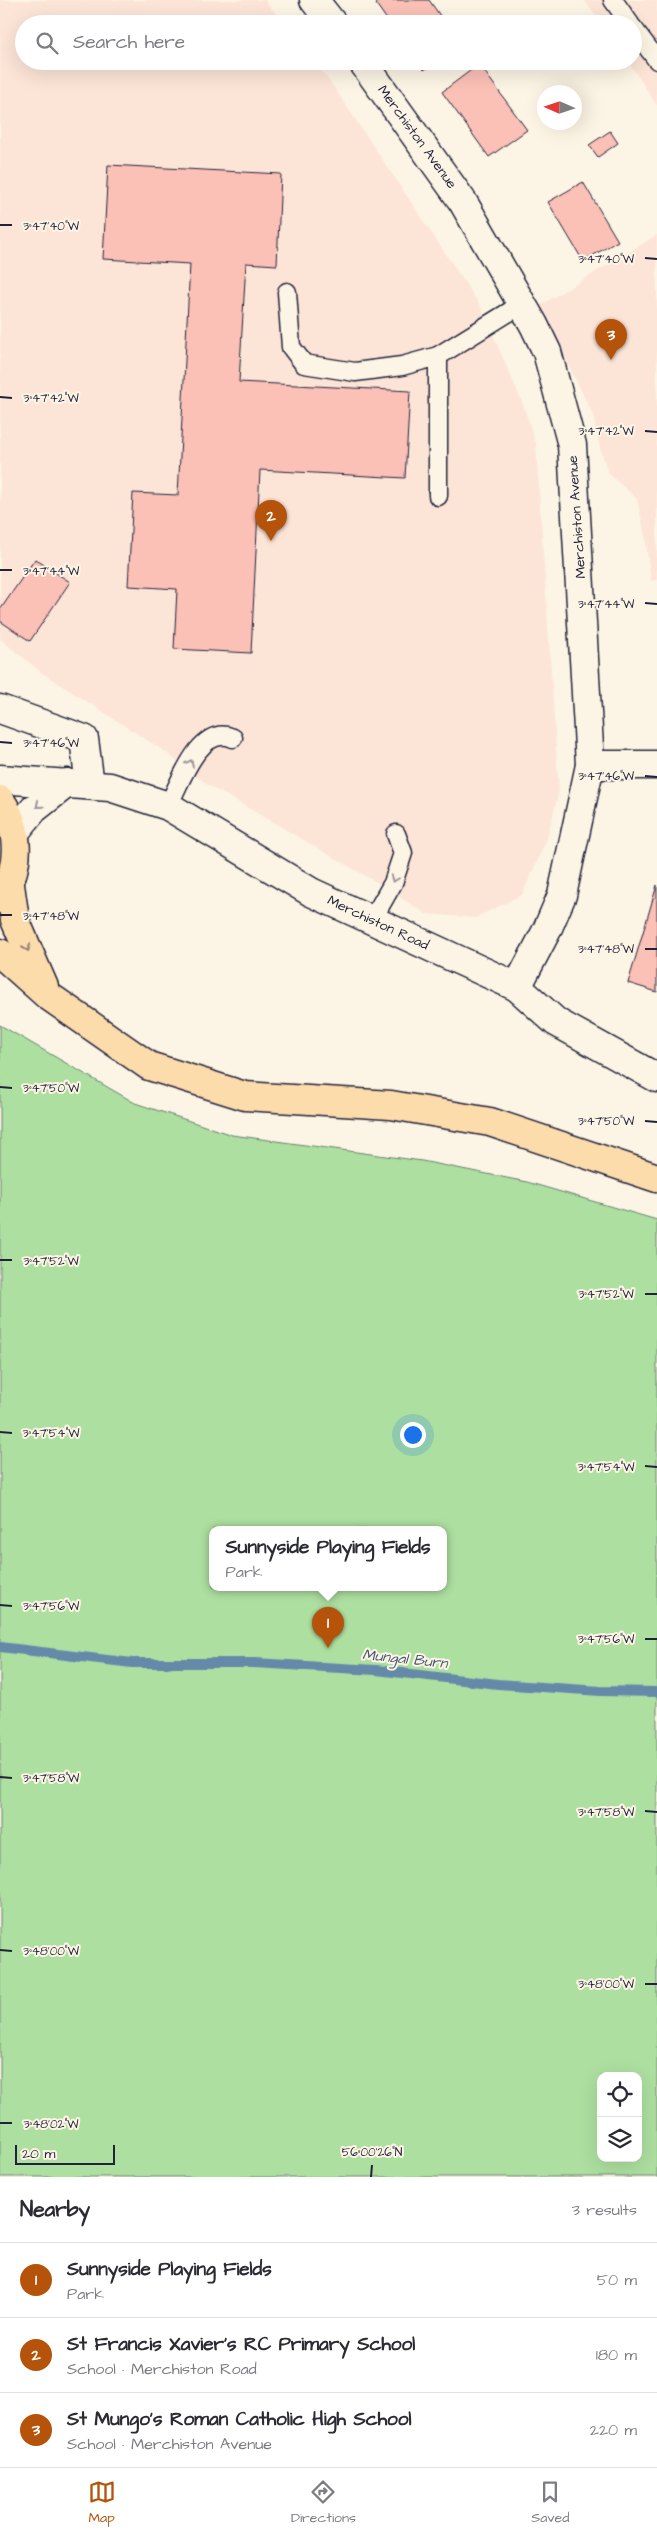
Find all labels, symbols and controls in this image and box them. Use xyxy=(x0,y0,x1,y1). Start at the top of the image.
search box xyxy=(15,15,642,70)
icon: search xyxy=(33,29,61,57)
text: Search here xyxy=(73,29,185,56)
street label: Merchiston Avenue xyxy=(373,81,462,193)
north arrow xyxy=(537,85,582,130)
text: 3°47'40"W xyxy=(23,218,80,235)
text: 3°47'40"W xyxy=(578,251,635,268)
pin: 3 xyxy=(595,319,627,360)
text: 3°47'42"W xyxy=(23,390,79,407)
text: 3°47'42"W xyxy=(578,423,634,440)
street label: Merchiston Avenue xyxy=(563,454,591,579)
pin: 2 xyxy=(255,500,287,541)
text: 3°47'44"W xyxy=(23,563,80,580)
text: 3°47'44"W xyxy=(578,596,635,613)
text: 3°47'46"W xyxy=(23,735,80,752)
one-way arrow xyxy=(184,759,194,768)
text: 3°47'46"W xyxy=(578,768,635,785)
one-way arrow xyxy=(35,800,44,809)
one-way arrow xyxy=(390,874,400,883)
street label: Merchiston Road xyxy=(324,891,432,955)
text: 3°47'48"W xyxy=(23,908,80,925)
text: 3°47'48"W xyxy=(578,941,635,958)
one-way arrow xyxy=(21,943,31,952)
text: 3°47'50"W xyxy=(23,1080,80,1097)
text: 3°47'50"W xyxy=(578,1113,635,1130)
text: 3°47'52"W xyxy=(23,1253,80,1270)
text: 3°47'52"W xyxy=(578,1286,635,1303)
your location xyxy=(400,1422,426,1448)
text: 3°47'54"W xyxy=(22,1425,80,1442)
text: 3°47'54"W xyxy=(577,1459,635,1476)
popup xyxy=(209,1526,447,1591)
text: Sunnyside Playing Fields xyxy=(226,1534,430,1561)
text: Park xyxy=(226,1561,263,1583)
text: 3°47'56"W xyxy=(23,1598,80,1615)
pin: 1 xyxy=(312,1607,344,1648)
text: 3°47'56"W xyxy=(578,1631,635,1648)
water label: Mungal Burn xyxy=(361,1644,450,1675)
text: 3°47'58"W xyxy=(23,1770,80,1787)
text: 3°47'58"W xyxy=(578,1804,635,1821)
text: 3°48'00"W xyxy=(23,1943,80,1960)
text: 3°48'00"W xyxy=(578,1976,635,1993)
map controls xyxy=(597,2072,642,2162)
button: locate xyxy=(597,2072,642,2117)
text: 3°48'02"W xyxy=(23,2116,79,2133)
button: layers xyxy=(597,2117,642,2162)
scale bar xyxy=(15,2142,115,2165)
text: 20 m xyxy=(22,2144,55,2164)
text: 56°00'26"N xyxy=(342,2144,403,2161)
text: Nearby xyxy=(20,2195,90,2224)
text: 3 results xyxy=(572,2199,637,2221)
text: Sunnyside Playing Fields xyxy=(67,2256,272,2283)
text: 1 xyxy=(35,2269,37,2291)
text: 50 m xyxy=(597,2269,637,2291)
text: Park xyxy=(67,2283,104,2305)
text: St Francis Xavier's RC Primary School xyxy=(67,2331,415,2358)
text: 2 xyxy=(31,2344,41,2366)
text: 180 m xyxy=(596,2344,637,2366)
text: School · Merchiston Road xyxy=(67,2358,257,2380)
text: St Mungo's Roman Catholic High School xyxy=(67,2406,411,2433)
text: 3 xyxy=(32,2419,40,2441)
text: 220 m xyxy=(590,2419,637,2441)
text: School · Merchiston Avenue xyxy=(67,2433,272,2455)
tab: Map xyxy=(88,2478,116,2528)
tab: Directions xyxy=(291,2478,356,2528)
tab: Saved xyxy=(531,2478,569,2528)

